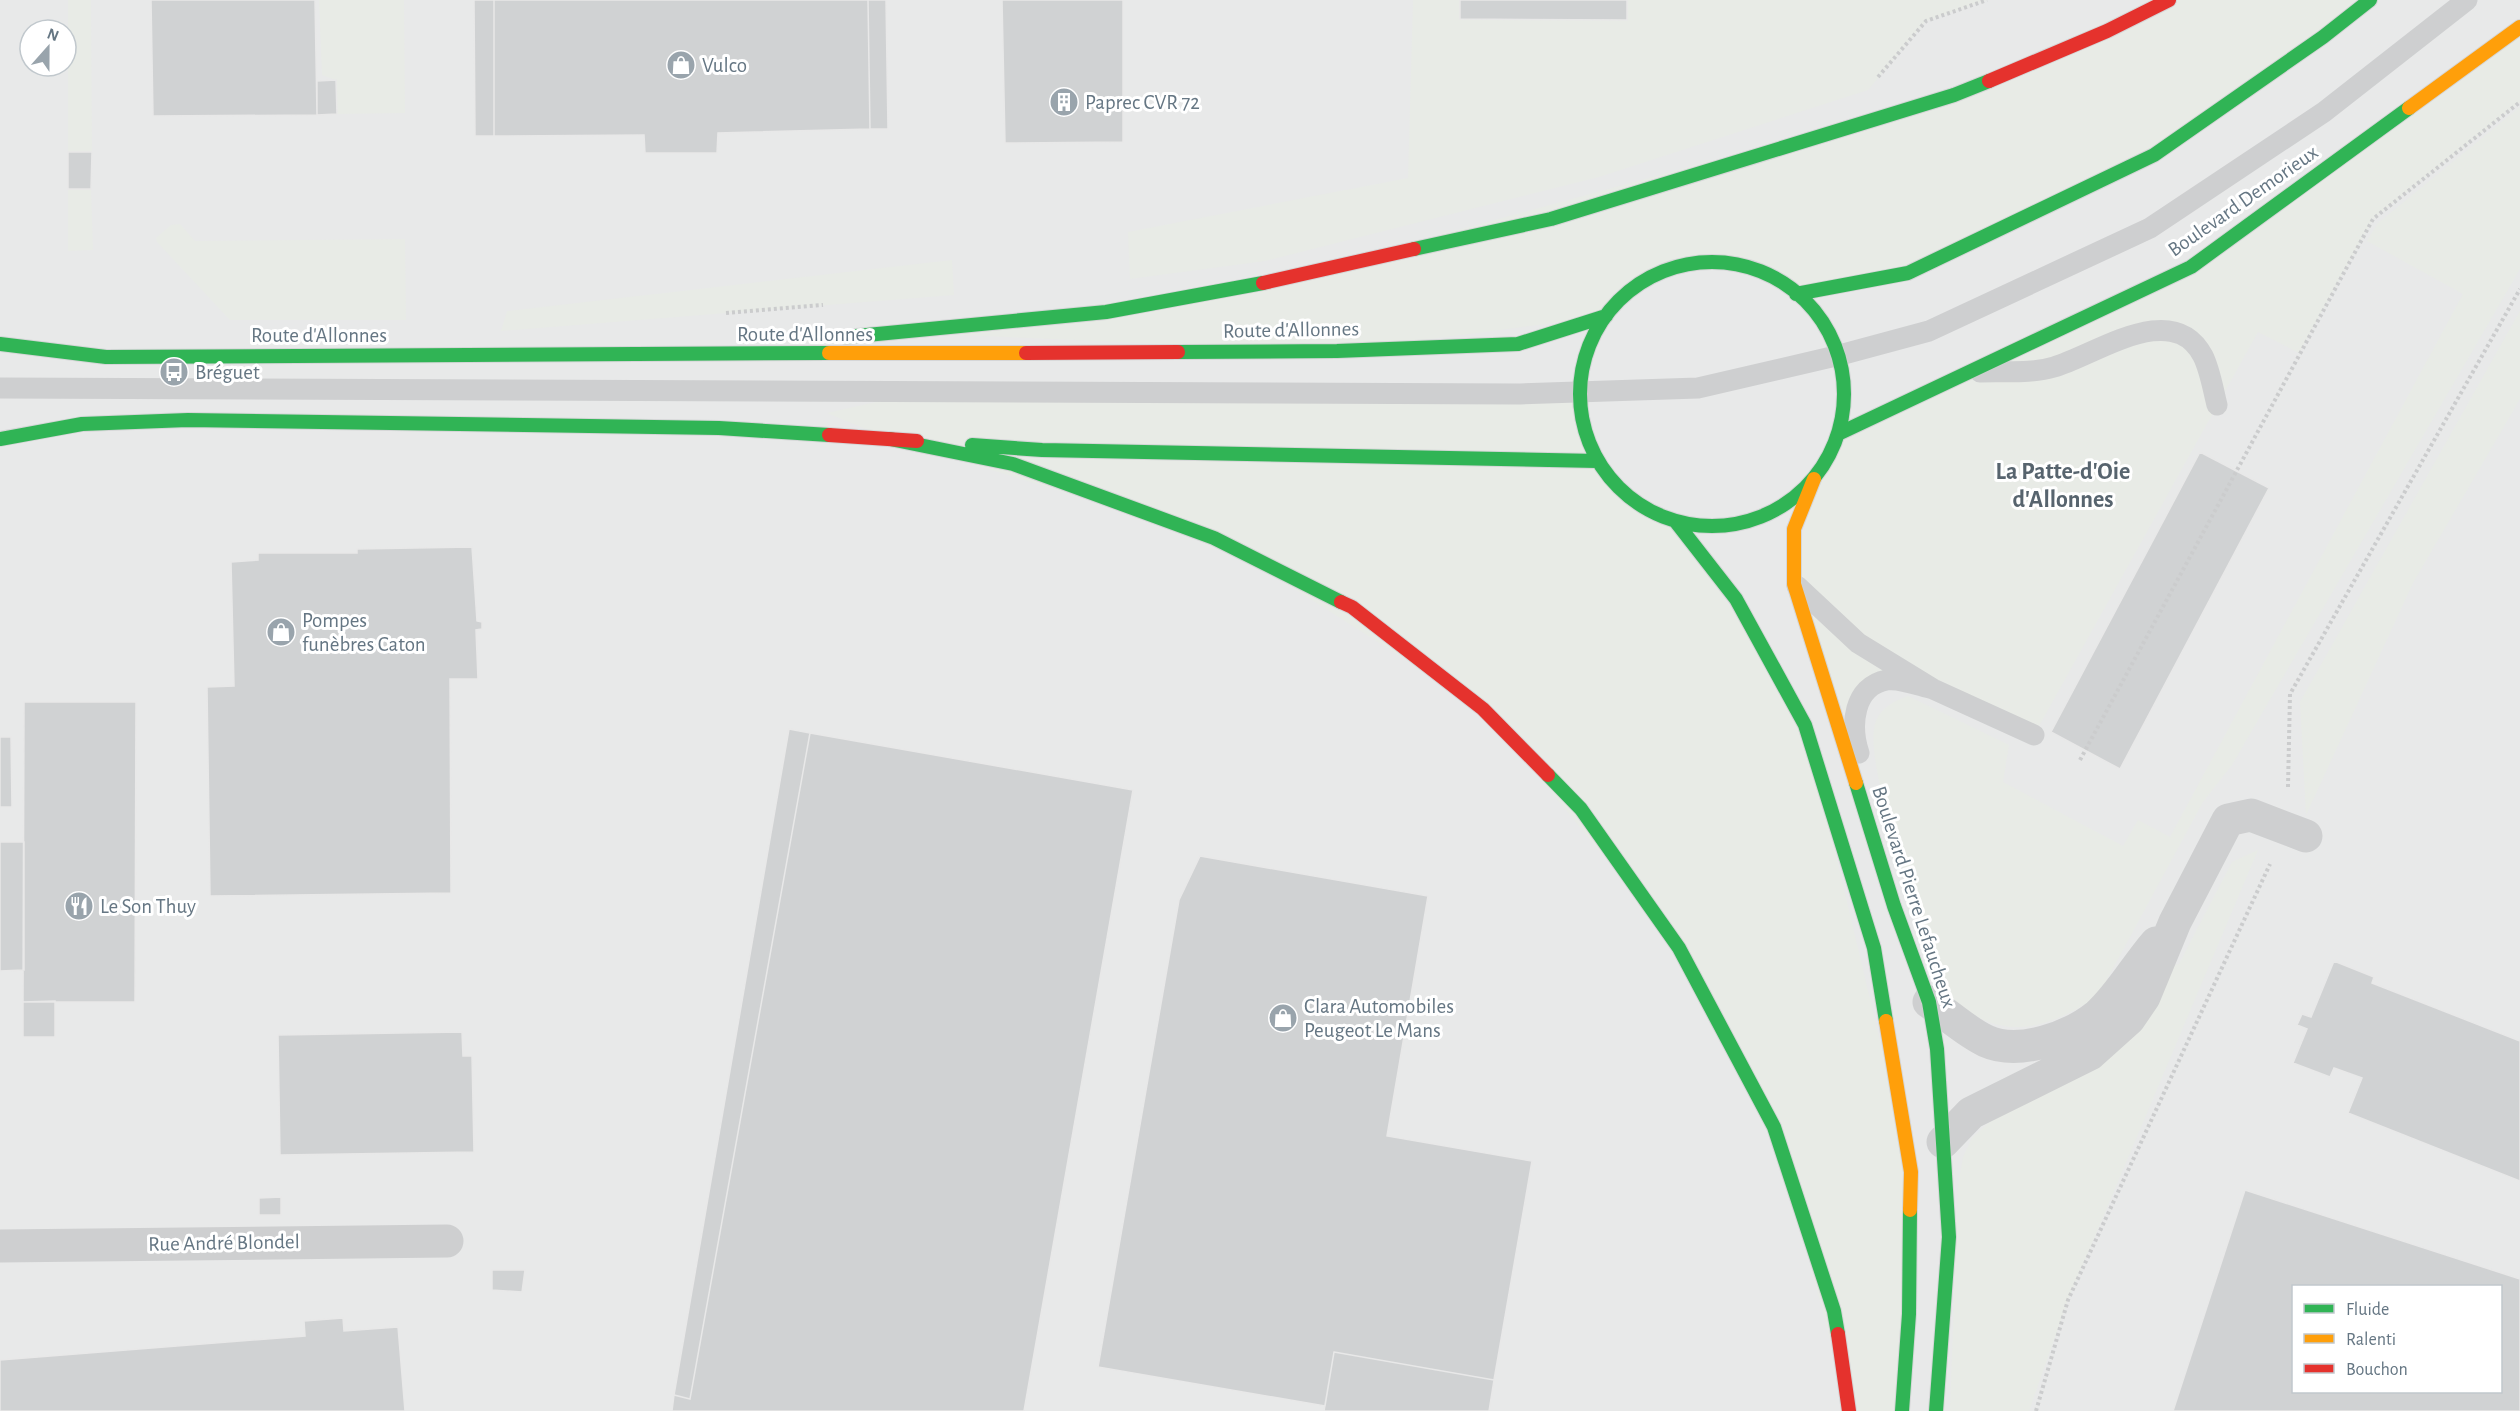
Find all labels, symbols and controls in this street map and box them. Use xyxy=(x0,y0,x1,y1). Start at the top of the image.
north arrow xyxy=(18,18,78,78)
text: N xyxy=(45,25,61,44)
shop icon: Vulco xyxy=(665,49,697,81)
place label: Vulco xyxy=(702,55,747,76)
building icon: Paprec CVR 72 xyxy=(1048,86,1080,118)
place label: Paprec CVR 72 xyxy=(1085,92,1200,113)
street label: Boulevard Demorieux xyxy=(2164,141,2322,261)
street label: Route d'Allonnes xyxy=(1223,318,1359,342)
street label: Route d'Allonnes xyxy=(737,324,873,345)
street label: Route d'Allonnes xyxy=(251,325,387,346)
bus stop icon: Bréguet xyxy=(158,356,190,388)
place label: Bréguet xyxy=(195,362,260,383)
district label: La Patte-d'Oie d'Allonnes xyxy=(1996,460,2130,512)
place label: Pompes funèbres Caton xyxy=(302,610,426,655)
shop icon: Pompes funèbres Caton xyxy=(265,616,297,648)
street label: Boulevard Pierre Lefaucheux xyxy=(1868,784,1960,1010)
restaurant icon: Le Son Thuy xyxy=(63,890,95,922)
place label: Le Son Thuy xyxy=(100,896,196,917)
place label: Clara Automobiles Peugeot Le Mans xyxy=(1304,996,1454,1041)
shop icon: Clara Automobiles Peugeot Le Mans xyxy=(1267,1002,1299,1034)
street label: Rue André Blondel xyxy=(148,1231,300,1255)
legend xyxy=(2292,1285,2502,1393)
text: Fluide xyxy=(2346,1301,2389,1319)
text: Ralenti xyxy=(2346,1331,2396,1349)
text: Bouchon xyxy=(2346,1361,2408,1379)

